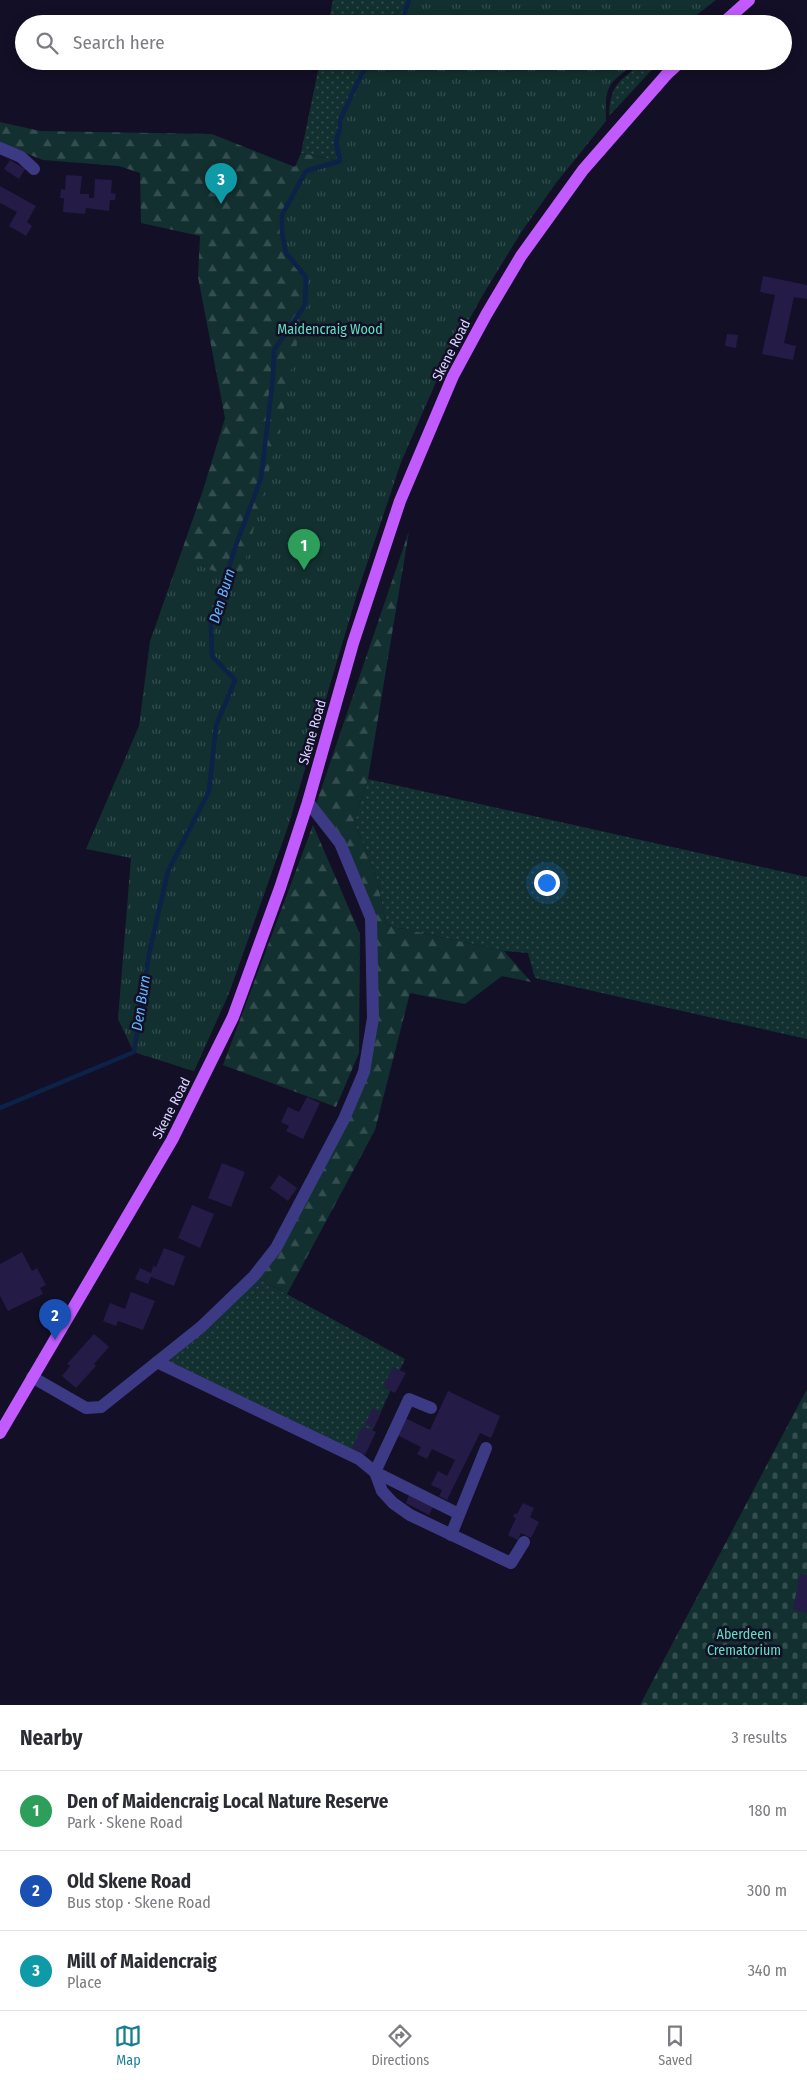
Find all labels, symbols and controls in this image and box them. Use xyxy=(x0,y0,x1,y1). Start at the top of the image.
search box xyxy=(15,15,792,70)
icon: search xyxy=(33,29,61,57)
text: Search here xyxy=(73,31,165,54)
pin: 3 xyxy=(205,163,237,204)
street label: Skene Road xyxy=(429,317,474,384)
park label: Maidencraig Wood xyxy=(277,321,383,338)
pin: 1 xyxy=(288,529,320,570)
water label: Den Burn xyxy=(205,566,239,626)
street label: Skene Road xyxy=(295,698,330,767)
your location xyxy=(534,870,560,896)
water label: Den Burn xyxy=(128,974,154,1032)
street label: Skene Road xyxy=(149,1075,194,1142)
pin: 2 xyxy=(39,1299,71,1340)
park label: Aberdeen Crematorium xyxy=(707,1626,781,1659)
text: Nearby xyxy=(20,1725,82,1751)
text: 3 results xyxy=(731,1728,787,1747)
text: Den of Maidencraig Local Nature Reserve xyxy=(67,1790,388,1813)
text: 1 xyxy=(33,1801,39,1820)
text: 180 m xyxy=(748,1801,787,1820)
text: Park · Skene Road xyxy=(67,1813,183,1832)
text: Old Skene Road xyxy=(67,1870,191,1893)
text: 2 xyxy=(32,1881,40,1900)
text: 300 m xyxy=(747,1881,787,1900)
text: Bus stop · Skene Road xyxy=(67,1893,211,1912)
text: Mill of Maidencraig xyxy=(67,1950,217,1973)
text: 3 xyxy=(32,1961,40,1980)
text: 340 m xyxy=(748,1961,787,1980)
text: Place xyxy=(67,1973,102,1992)
tab: Map xyxy=(114,2022,142,2069)
tab: Directions xyxy=(371,2022,429,2069)
tab: Saved xyxy=(658,2022,693,2069)

